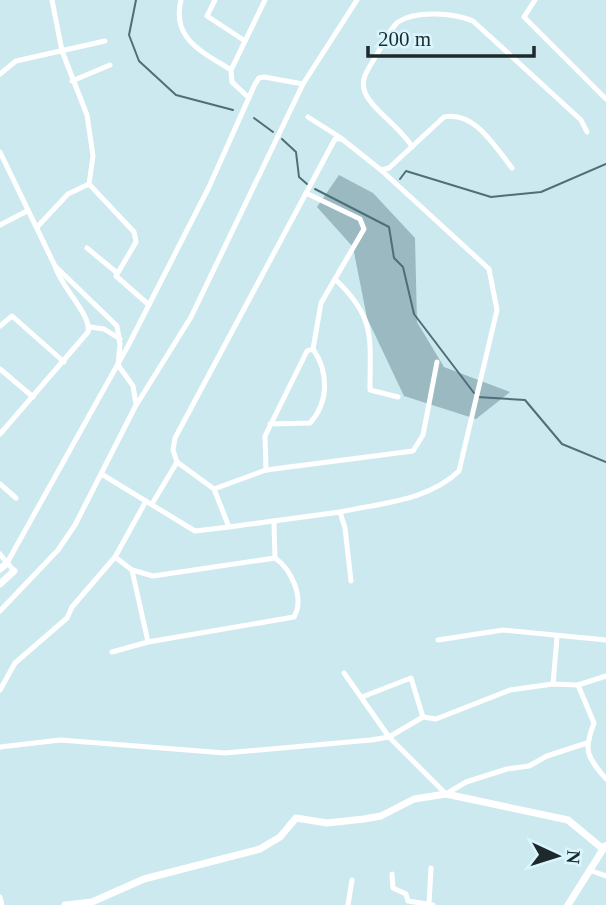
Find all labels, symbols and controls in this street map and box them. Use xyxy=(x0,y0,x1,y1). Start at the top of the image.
scale bar xyxy=(368,14,534,58)
text: 200 m xyxy=(378,27,431,51)
north arrow xyxy=(522,821,592,891)
text: N xyxy=(562,850,584,865)

